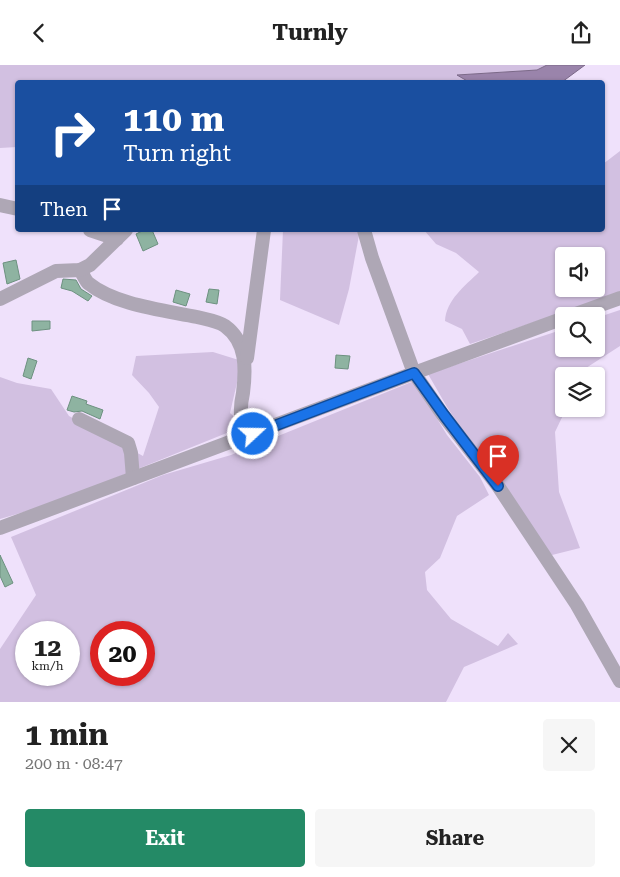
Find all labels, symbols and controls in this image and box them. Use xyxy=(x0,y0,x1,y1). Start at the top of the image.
icon: back xyxy=(25,19,53,47)
icon: share xyxy=(567,19,595,47)
text: Turnly xyxy=(272,20,348,45)
text: 110 m xyxy=(123,99,224,140)
icon: right xyxy=(40,100,105,165)
text: Turn right xyxy=(123,141,231,166)
icon: arrive xyxy=(98,195,126,223)
text: Then xyxy=(40,198,88,221)
map controls xyxy=(555,247,605,417)
button: sound xyxy=(555,247,605,297)
button: search xyxy=(555,307,605,357)
button: layers xyxy=(555,367,605,417)
position arrow xyxy=(226,407,278,459)
pin xyxy=(477,435,519,486)
icon: arrive xyxy=(484,442,512,470)
speed limit sign: 20 xyxy=(90,621,155,686)
text: 12 xyxy=(33,633,62,662)
text: km/h xyxy=(31,659,64,673)
text: 1 min xyxy=(25,717,108,752)
button: close xyxy=(543,719,595,771)
text: 200 m · 08:47 xyxy=(25,754,123,773)
button: Exit xyxy=(25,809,305,867)
button: Share xyxy=(315,809,595,867)

